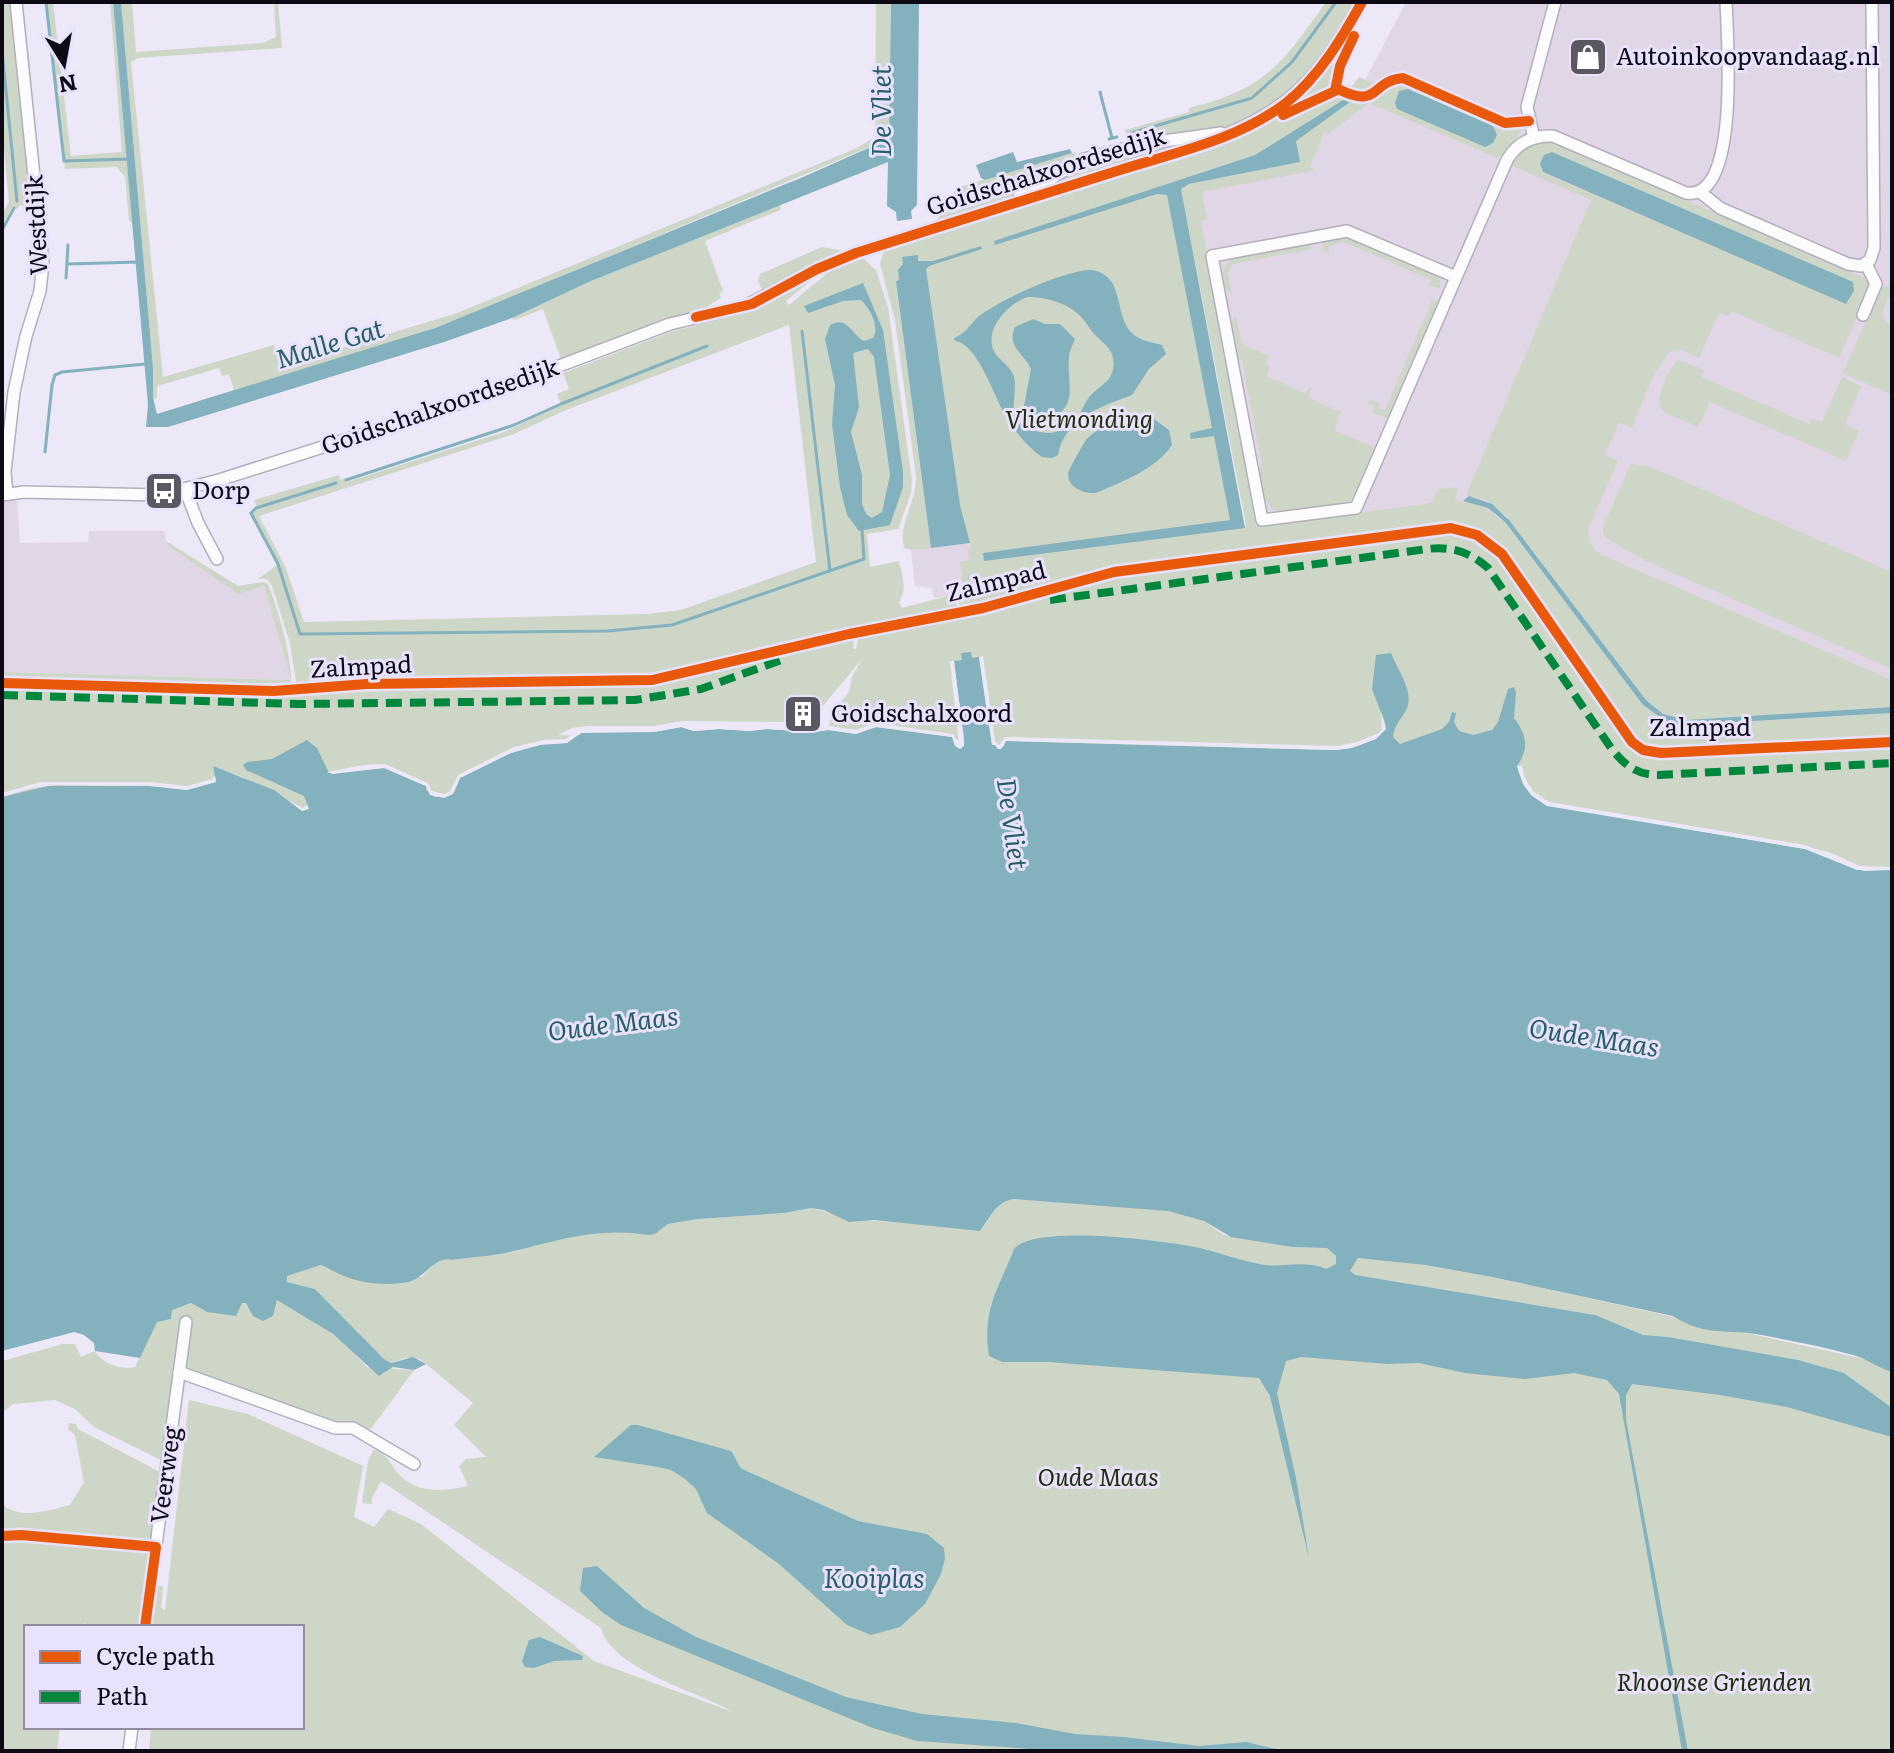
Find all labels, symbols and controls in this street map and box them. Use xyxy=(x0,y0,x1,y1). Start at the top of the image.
north arrow xyxy=(24,24,104,104)
shop icon: Autoinkoopvandaag.nl xyxy=(1567,36,1609,78)
place label: Autoinkoopvandaag.nl xyxy=(1616,37,1880,72)
water label: De Vliet xyxy=(860,64,899,157)
text: N xyxy=(56,67,80,103)
street label: Goidschalxoordsedijk xyxy=(921,116,1170,223)
street label: Westdijk xyxy=(14,174,55,276)
water label: Malle Gat xyxy=(270,306,389,377)
street label: Goidschalxoordsedijk xyxy=(316,347,563,462)
park label: Vlietmonding xyxy=(1005,400,1153,435)
bus stop icon: Dorp xyxy=(143,470,185,512)
place label: Dorp xyxy=(192,471,250,506)
street label: Zalmpad xyxy=(942,550,1049,609)
street label: Zalmpad xyxy=(309,644,413,685)
building icon: Goidschalxoord xyxy=(782,693,824,735)
place label: Goidschalxoord xyxy=(831,694,1013,729)
street label: Zalmpad xyxy=(1649,708,1751,743)
water label: De Vliet xyxy=(989,775,1040,873)
water label: Oude Maas xyxy=(545,994,680,1049)
water label: Oude Maas xyxy=(1527,1006,1662,1065)
street label: Veerweg xyxy=(139,1423,188,1525)
park label: Oude Maas xyxy=(1037,1458,1159,1493)
water label: Kooiplas xyxy=(823,1557,925,1596)
legend xyxy=(24,1625,304,1729)
text: Cycle path xyxy=(96,1637,215,1672)
park label: Rhoonse Grienden xyxy=(1616,1663,1812,1698)
text: Path xyxy=(96,1677,148,1712)

